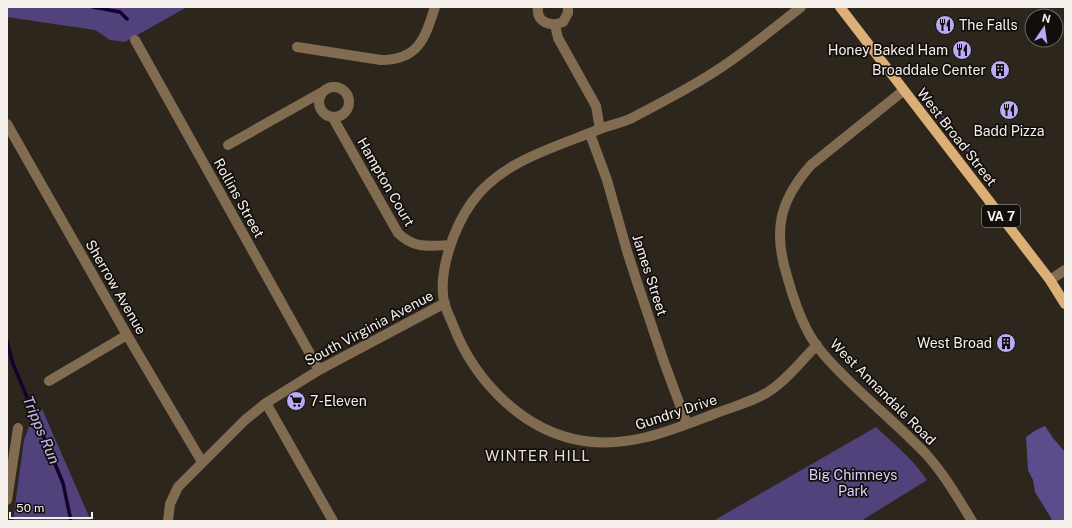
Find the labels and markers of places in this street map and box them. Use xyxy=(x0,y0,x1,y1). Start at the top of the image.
restaurant icon: The Falls xyxy=(934,14,956,36)
place label: The Falls xyxy=(959,17,1018,33)
restaurant icon: Honey Baked Ham xyxy=(951,39,973,61)
place label: Honey Baked Ham xyxy=(828,42,948,58)
building icon: Broaddale Center xyxy=(989,59,1011,81)
place label: Broaddale Center xyxy=(872,62,986,78)
restaurant icon: Badd Pizza xyxy=(998,99,1020,121)
place label: Badd Pizza xyxy=(973,123,1045,139)
building icon: West Broad xyxy=(995,332,1017,354)
place label: West Broad xyxy=(917,335,992,351)
supermarket icon: 7-Eleven xyxy=(285,390,307,412)
place label: 7-Eleven xyxy=(310,393,367,409)

